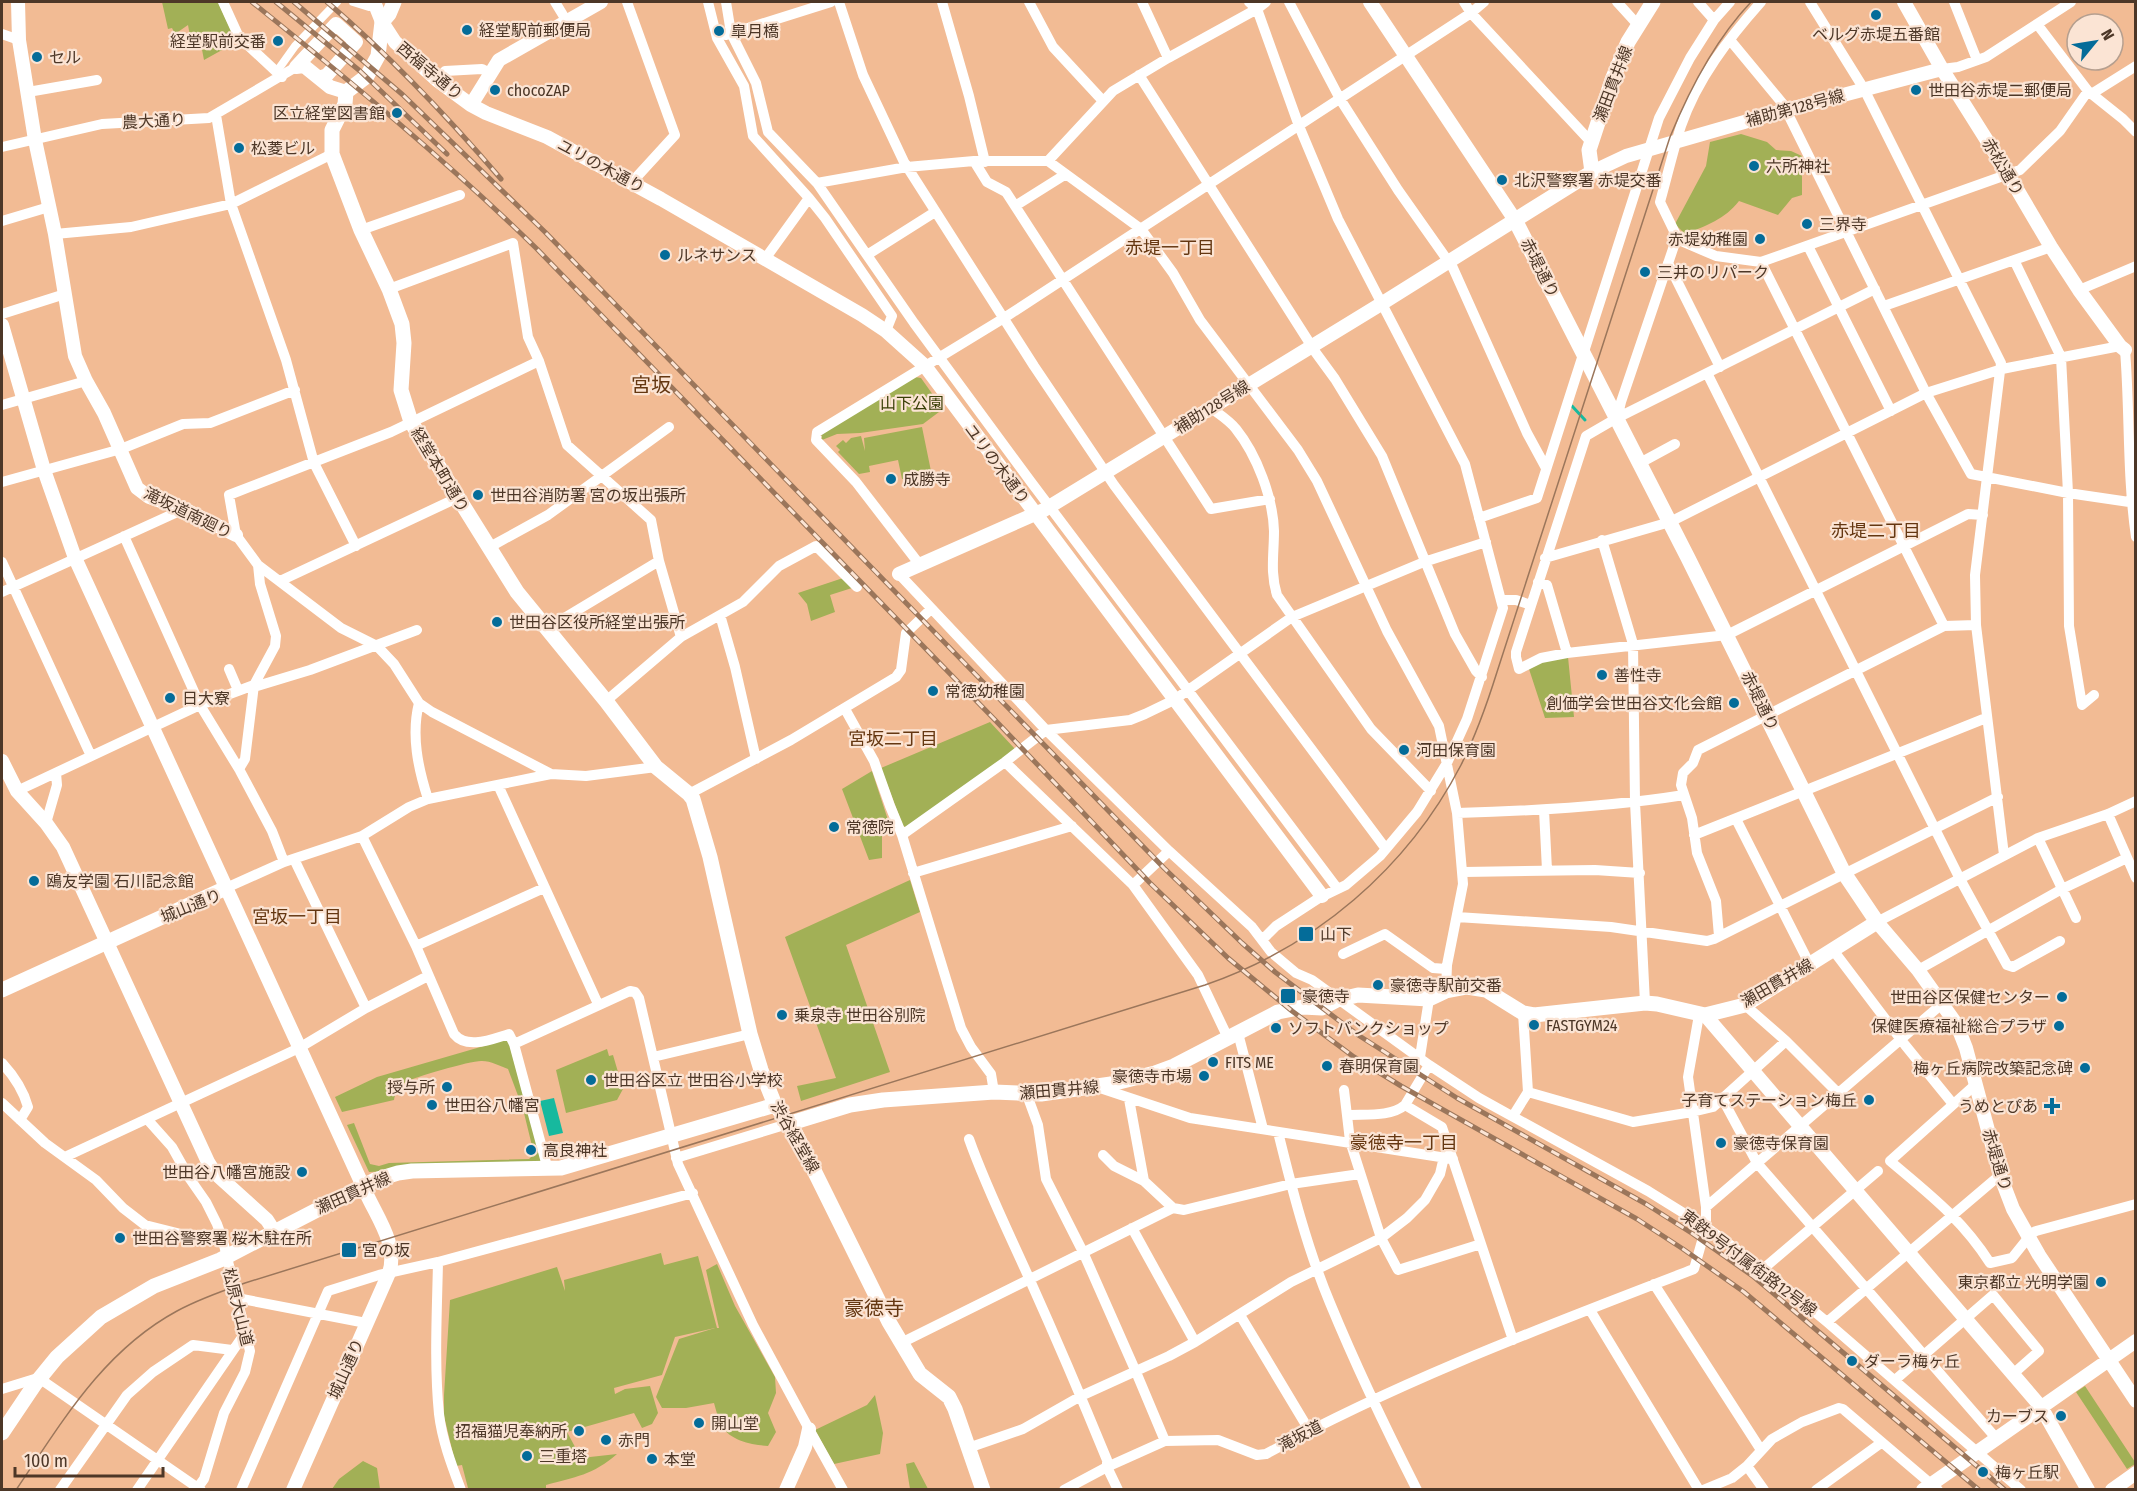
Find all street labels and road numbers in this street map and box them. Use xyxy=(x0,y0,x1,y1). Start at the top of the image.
street label: 西福寺通り xyxy=(393,38,467,104)
street label: 瀬田貫井線 xyxy=(1590,43,1636,125)
street label: 補助第128号線 xyxy=(1744,86,1846,130)
street label: 農大通り xyxy=(122,110,186,132)
street label: ユリの木通り xyxy=(554,135,648,197)
street label: 赤松通り xyxy=(1978,135,2028,199)
street label: 赤堤通り xyxy=(1517,235,1563,301)
street label: 補助128号線 xyxy=(1171,376,1253,438)
street label: ユリの木通り xyxy=(961,420,1033,508)
street label: 経堂本町通り xyxy=(407,424,473,516)
street label: 滝坂道南廻り xyxy=(141,483,235,543)
street label: 赤堤通り xyxy=(1737,668,1783,734)
street label: 城山通り xyxy=(158,885,224,927)
street label: 瀬田貫井線 xyxy=(1738,955,1816,1011)
street label: 瀬田貫井線 xyxy=(1018,1077,1100,1103)
street label: 渋谷経堂線 xyxy=(767,1098,823,1176)
street label: 赤堤通り xyxy=(1979,1127,2015,1193)
street label: 瀬田貫井線 xyxy=(313,1168,393,1218)
street label: 東鉄9号付属街路12号線 xyxy=(1677,1206,1821,1320)
street label: 松原大山道 xyxy=(219,1266,257,1348)
street label: 城山通り xyxy=(324,1336,368,1402)
street label: 滝坂道 xyxy=(1274,1416,1326,1456)

